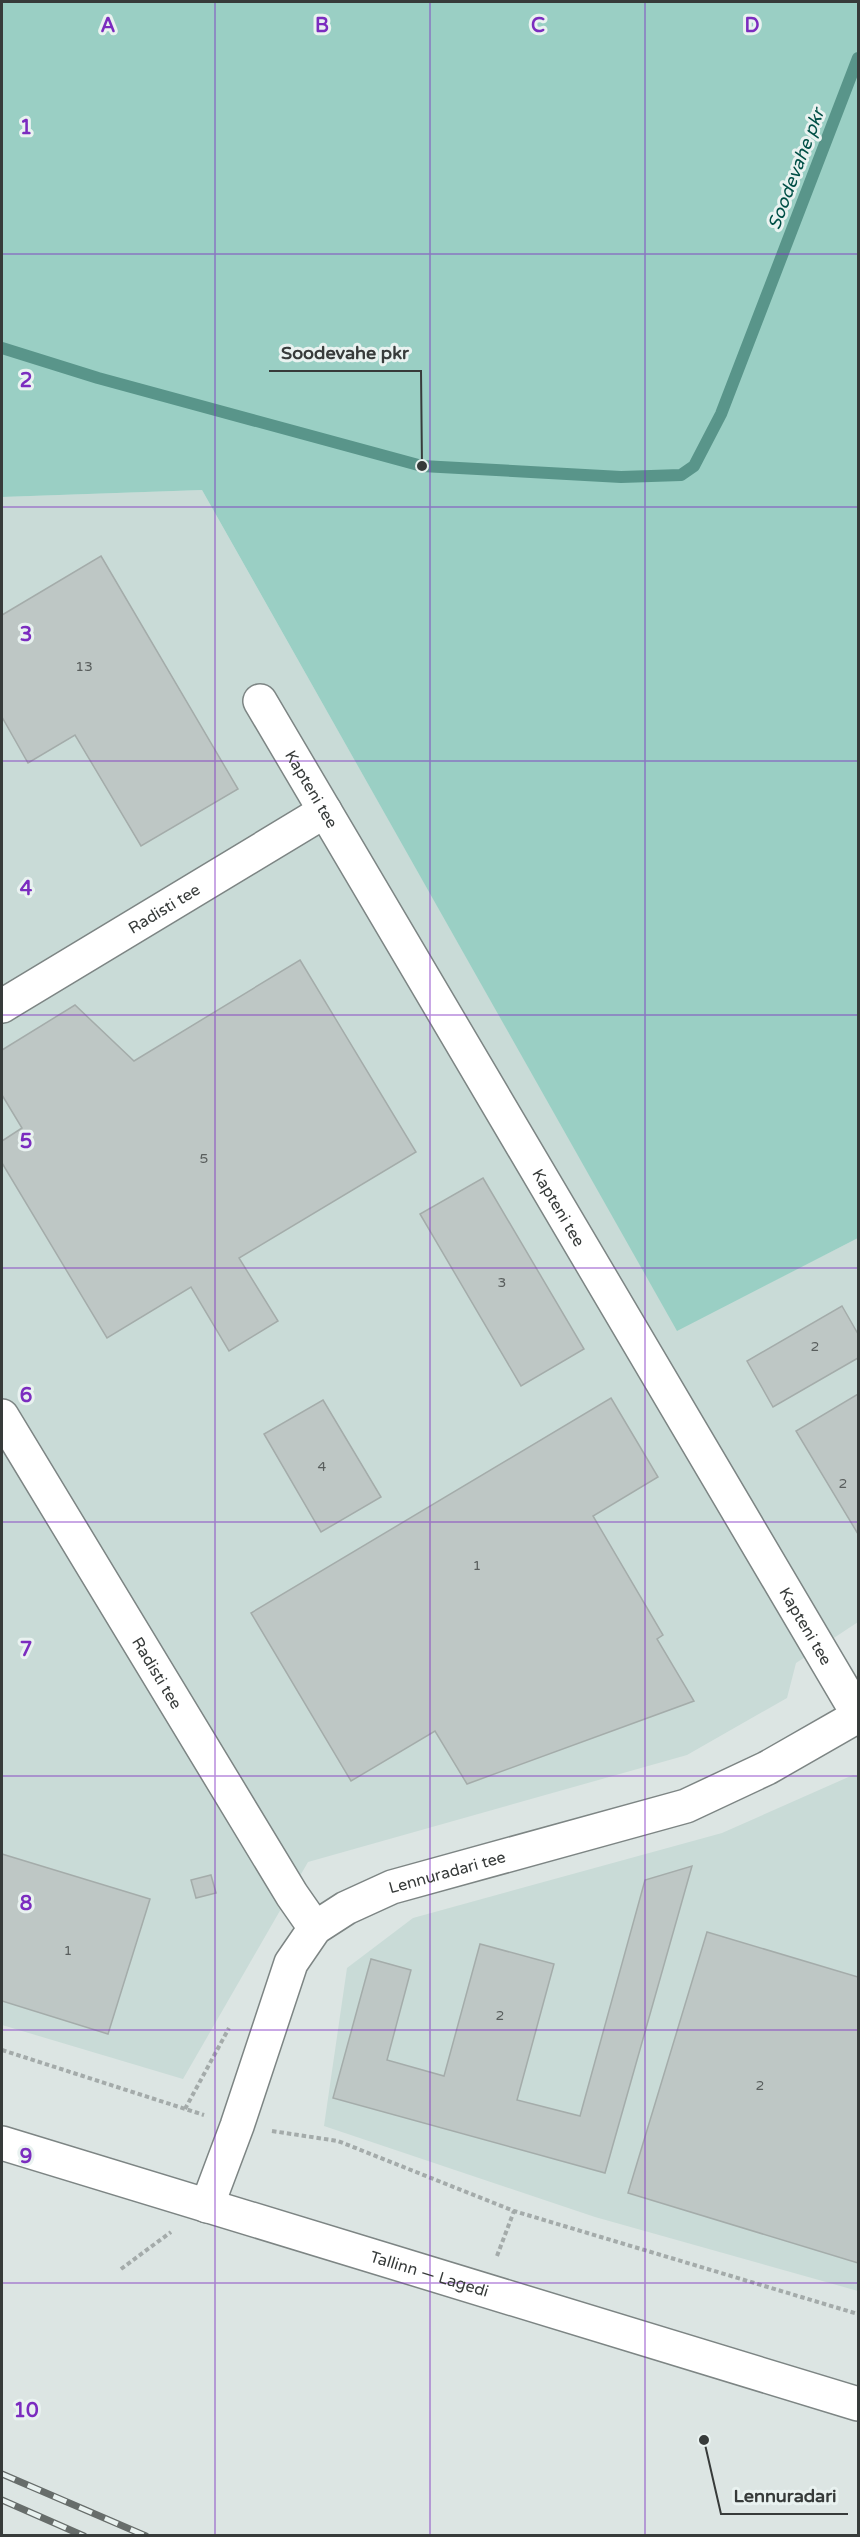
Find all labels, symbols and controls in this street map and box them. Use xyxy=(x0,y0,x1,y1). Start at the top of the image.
text: A xyxy=(101,14,116,38)
text: B xyxy=(315,14,329,38)
text: C xyxy=(531,14,545,38)
text: D xyxy=(744,14,760,38)
water label: Soodevahe pkr xyxy=(763,103,830,233)
text: 1 xyxy=(20,116,32,140)
callout: Soodevahe pkr xyxy=(269,335,421,371)
text: Soodevahe pkr xyxy=(281,342,410,364)
text: 2 xyxy=(20,369,32,393)
text: 3 xyxy=(20,623,32,647)
house number: 13 xyxy=(75,658,93,675)
street label: Kapteni tee xyxy=(280,747,342,832)
text: 4 xyxy=(20,877,33,901)
street label: Radisti tee xyxy=(125,880,204,939)
text: 5 xyxy=(20,1130,32,1154)
house number: 5 xyxy=(200,1150,208,1167)
street label: Kapteni tee xyxy=(527,1165,589,1250)
house number: 3 xyxy=(498,1274,506,1291)
house number: 2 xyxy=(811,1338,819,1355)
text: 6 xyxy=(20,1384,32,1408)
house number: 4 xyxy=(318,1458,327,1475)
house number: 2 xyxy=(839,1475,847,1492)
house number: 1 xyxy=(473,1557,481,1574)
street label: Kapteni tee xyxy=(774,1584,836,1669)
street label: Radisti tee xyxy=(127,1634,186,1713)
text: 7 xyxy=(20,1638,32,1662)
street label: Lennuradari tee xyxy=(387,1847,508,1898)
text: 8 xyxy=(20,1892,32,1916)
house number: 1 xyxy=(64,1942,72,1959)
house number: 2 xyxy=(496,2007,504,2024)
house number: 2 xyxy=(756,2077,764,2094)
text: 9 xyxy=(20,2145,32,2169)
street label: Tallinn — Lagedi xyxy=(368,2247,491,2302)
text: 10 xyxy=(13,2399,39,2423)
callout: Lennuradari xyxy=(721,2478,848,2514)
text: Lennuradari xyxy=(733,2485,837,2507)

